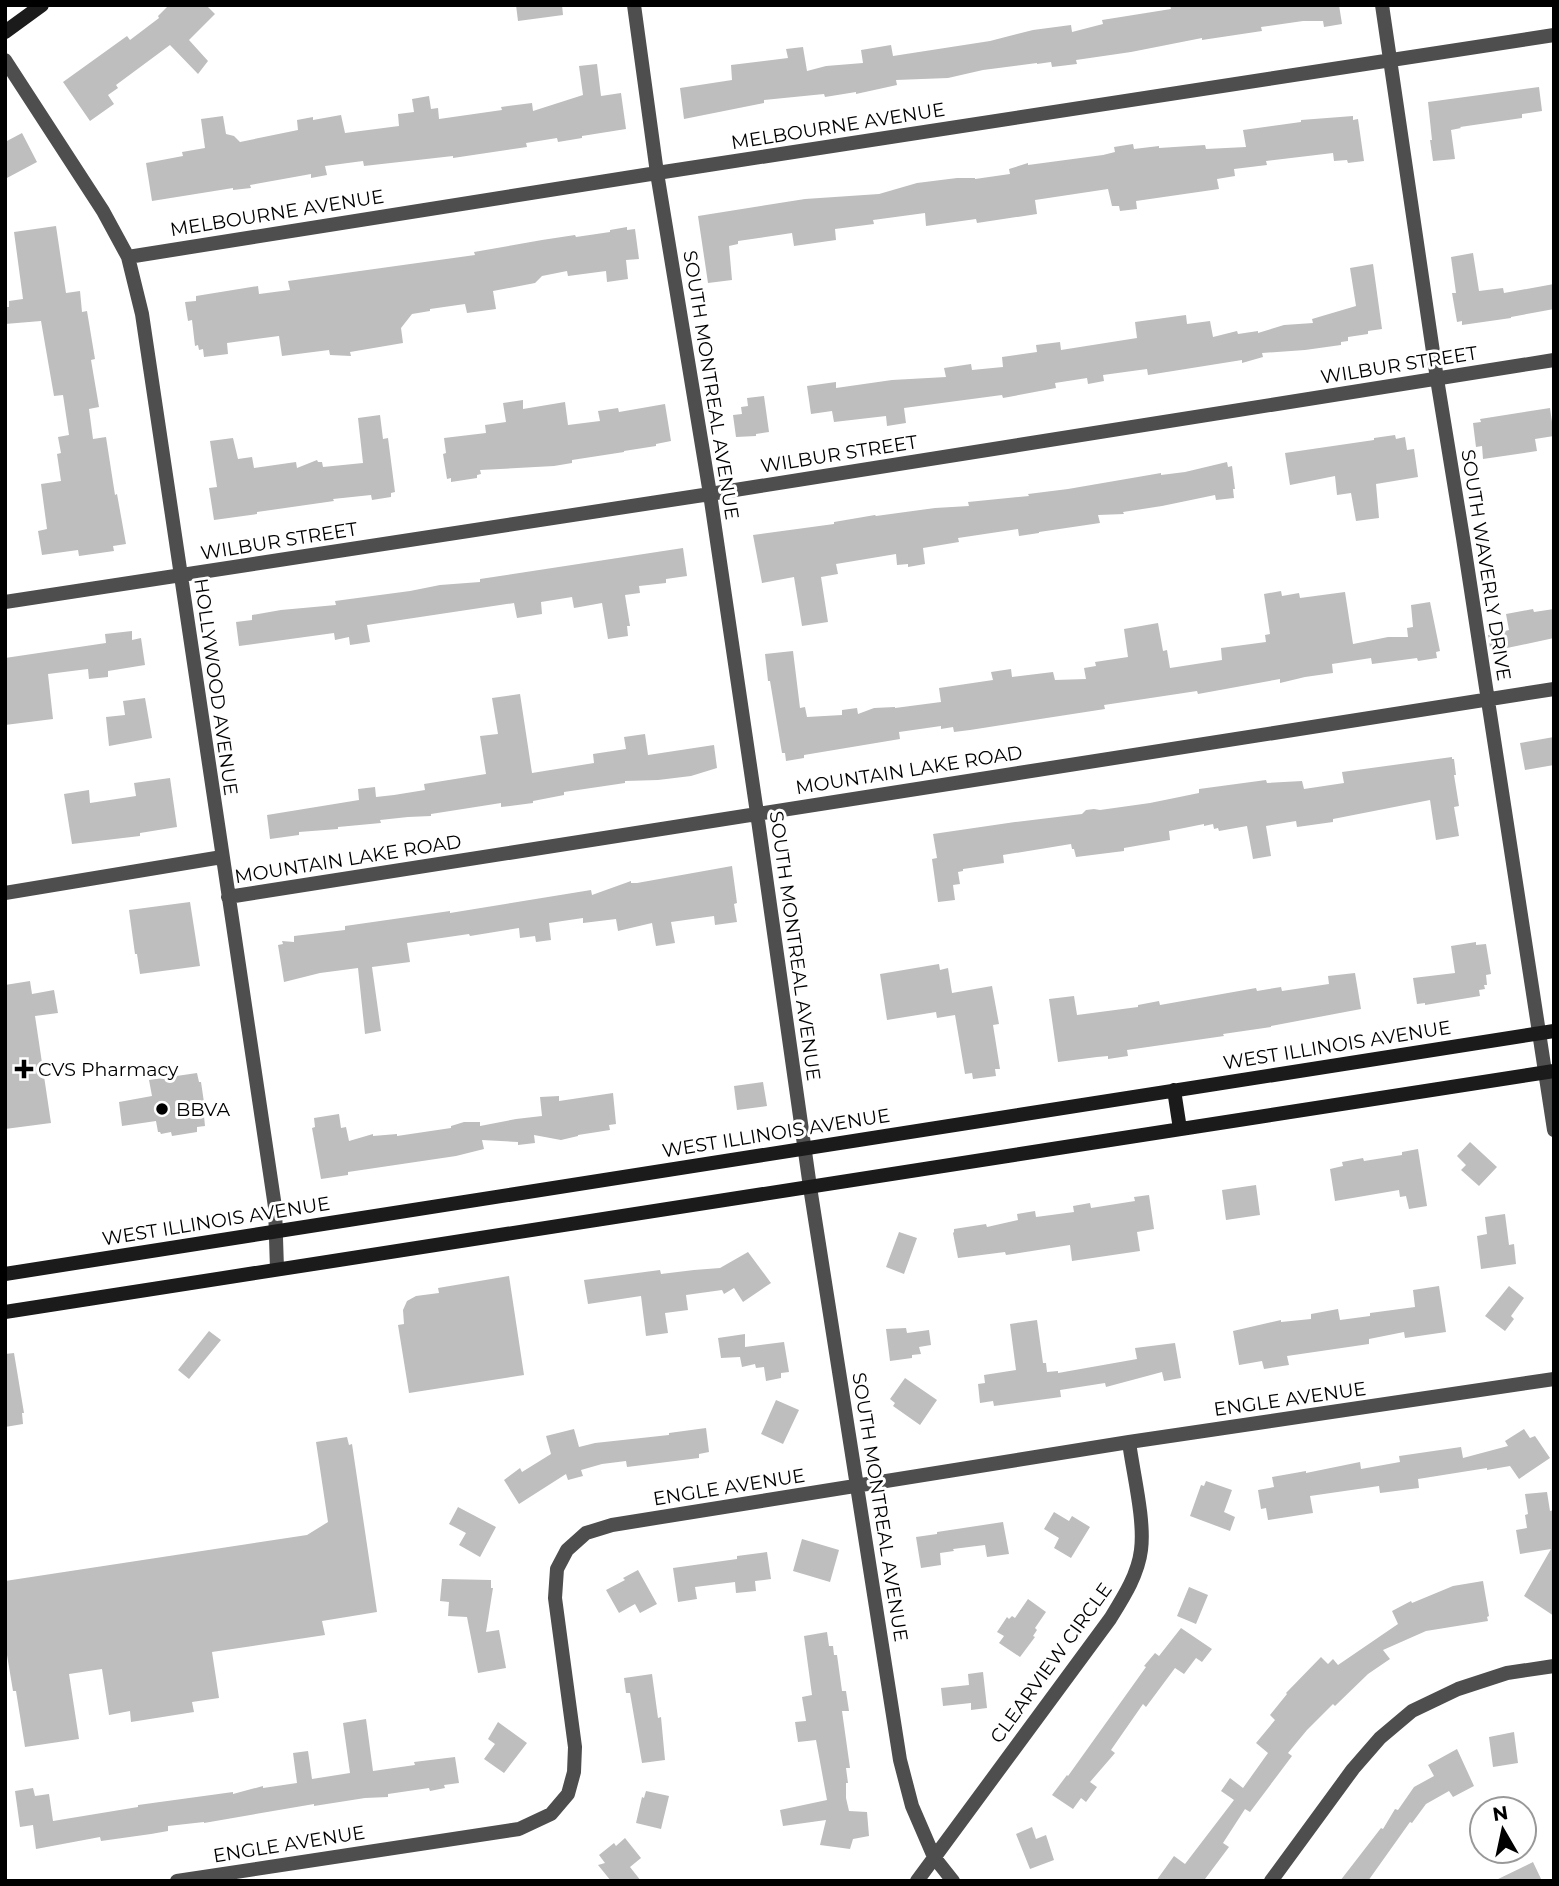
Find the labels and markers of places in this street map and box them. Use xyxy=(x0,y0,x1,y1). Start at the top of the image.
place label: CVS Pharmacy xyxy=(38,1058,179,1081)
marker: CVS Pharmacy xyxy=(16,1061,32,1077)
place label: BBVA xyxy=(176,1098,231,1121)
marker: BBVA xyxy=(154,1101,170,1117)

